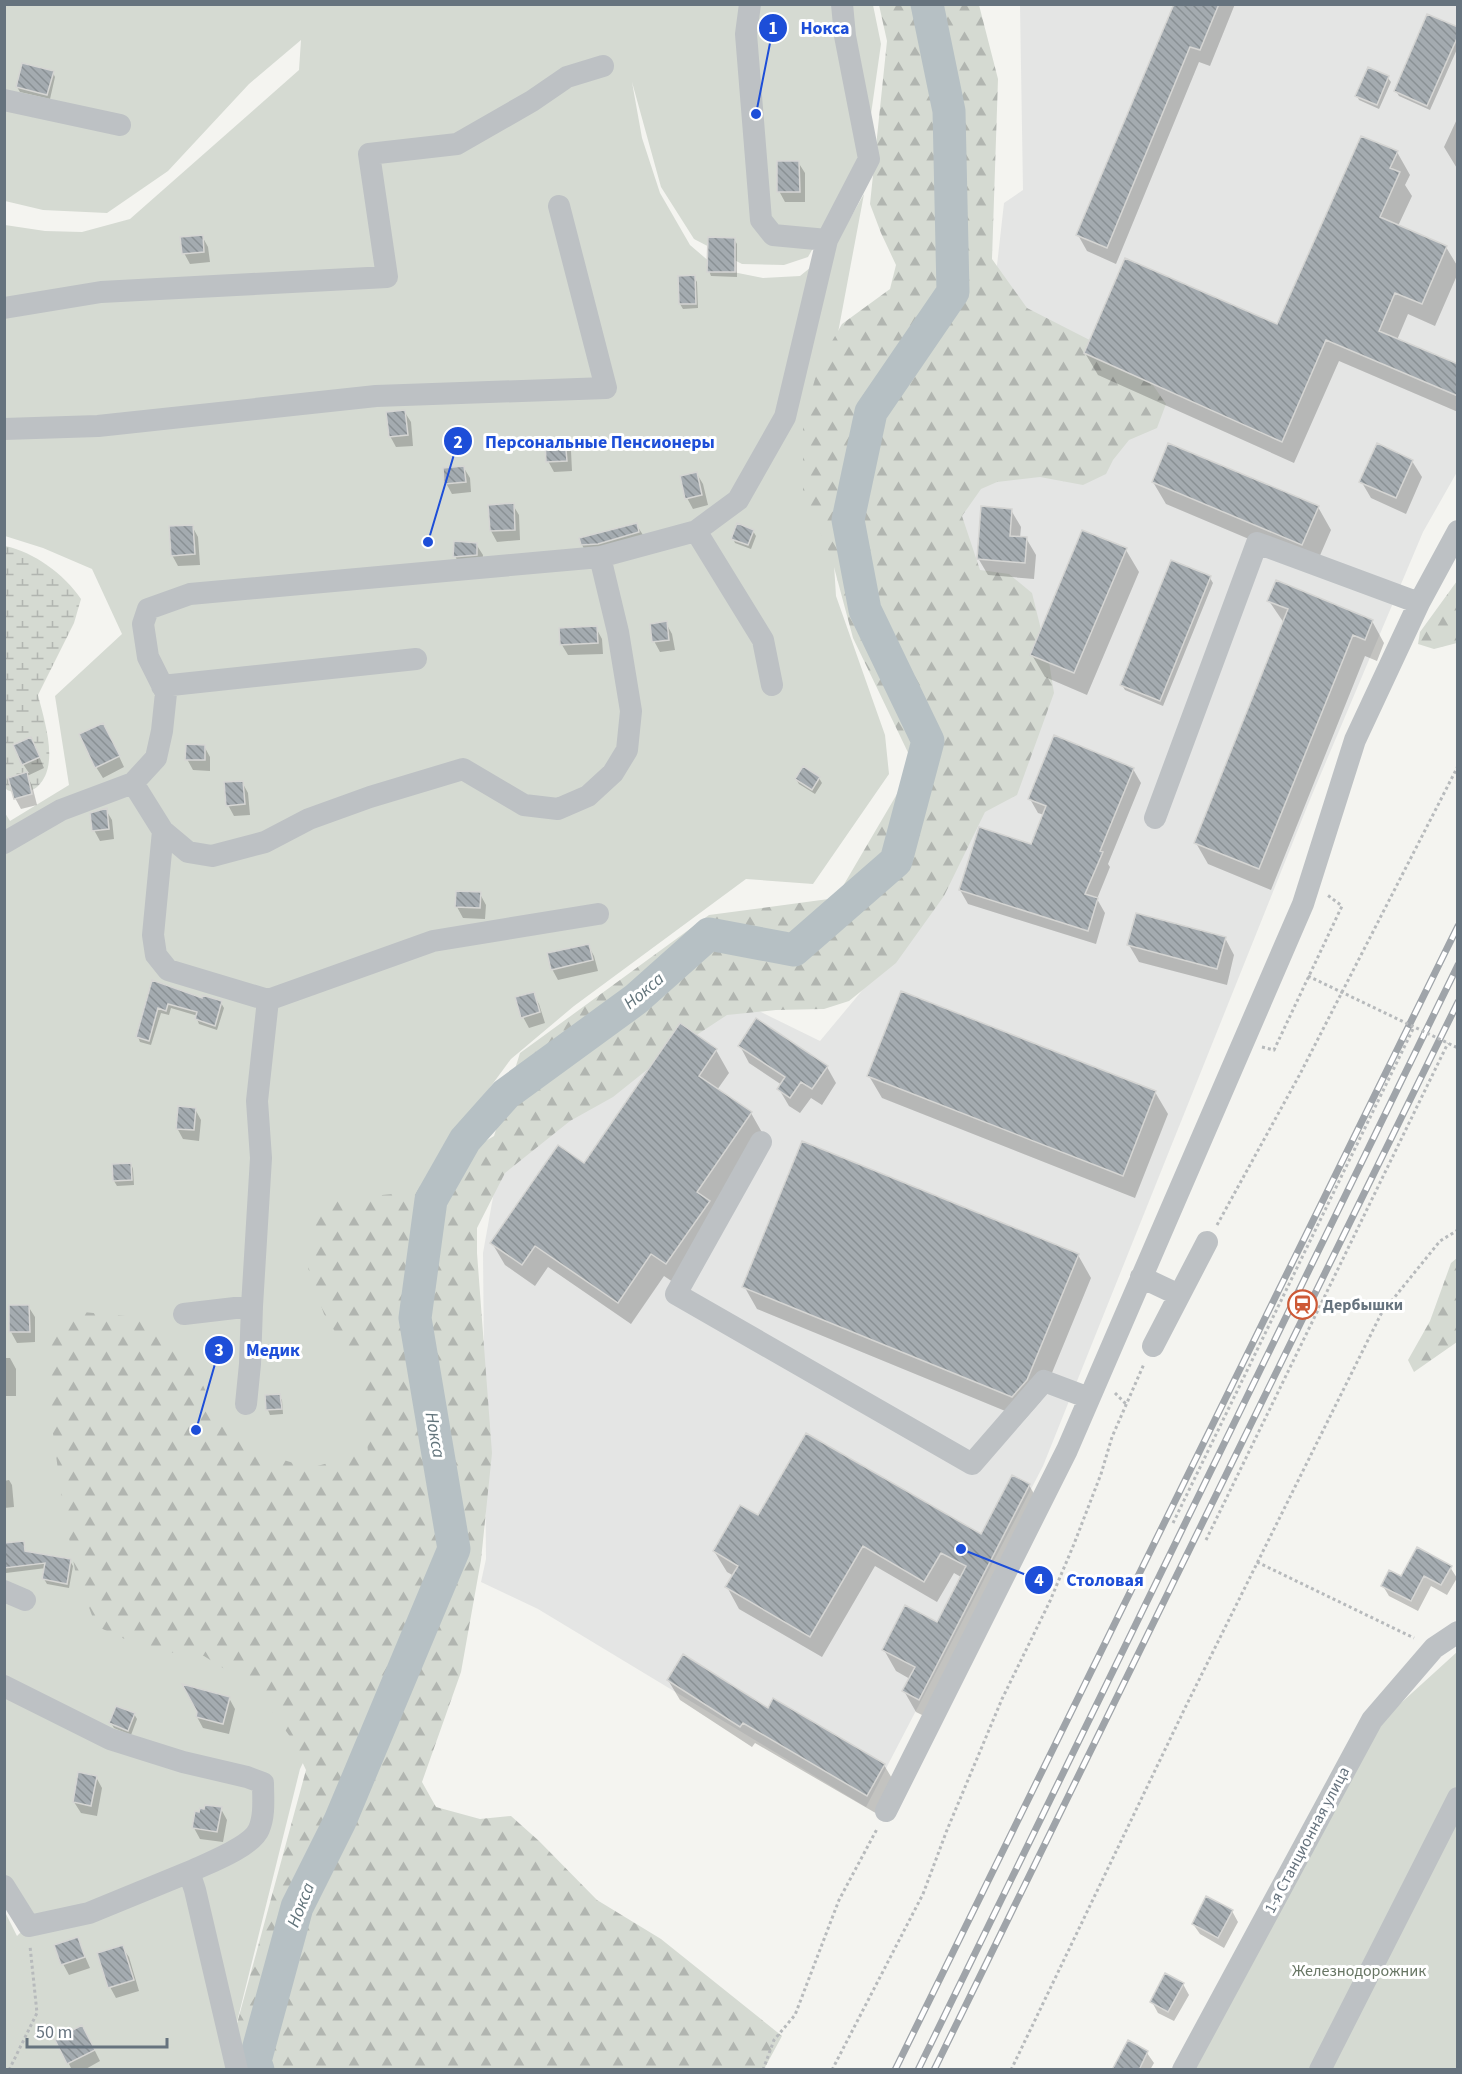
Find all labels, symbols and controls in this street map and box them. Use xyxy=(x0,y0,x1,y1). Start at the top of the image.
callout: Нокса xyxy=(758,10,862,46)
text: 1 xyxy=(768,16,778,41)
text: Нокса xyxy=(800,16,850,41)
callout: Персональные Пенсионеры xyxy=(443,423,727,459)
text: 2 xyxy=(453,430,463,455)
text: Персональные Пенсионеры xyxy=(485,430,715,455)
water label: Нокса xyxy=(618,966,670,1015)
station icon: Дербышки xyxy=(1286,1289,1318,1321)
place label: Дербышки xyxy=(1323,1294,1403,1316)
callout: Медик xyxy=(204,1332,312,1368)
text: 3 xyxy=(214,1338,224,1363)
text: Медик xyxy=(246,1338,300,1363)
water label: Нокса xyxy=(419,1410,451,1460)
callout: Столовая xyxy=(1024,1562,1156,1598)
text: 4 xyxy=(1034,1568,1044,1593)
text: Столовая xyxy=(1066,1568,1144,1593)
street label: 1-я Станционная улица xyxy=(1259,1763,1355,1917)
water label: Нокса xyxy=(281,1879,321,1931)
park label: Железнодорожник xyxy=(1292,1960,1426,1982)
scale bar xyxy=(27,2011,166,2049)
text: 50 m xyxy=(36,2020,72,2045)

